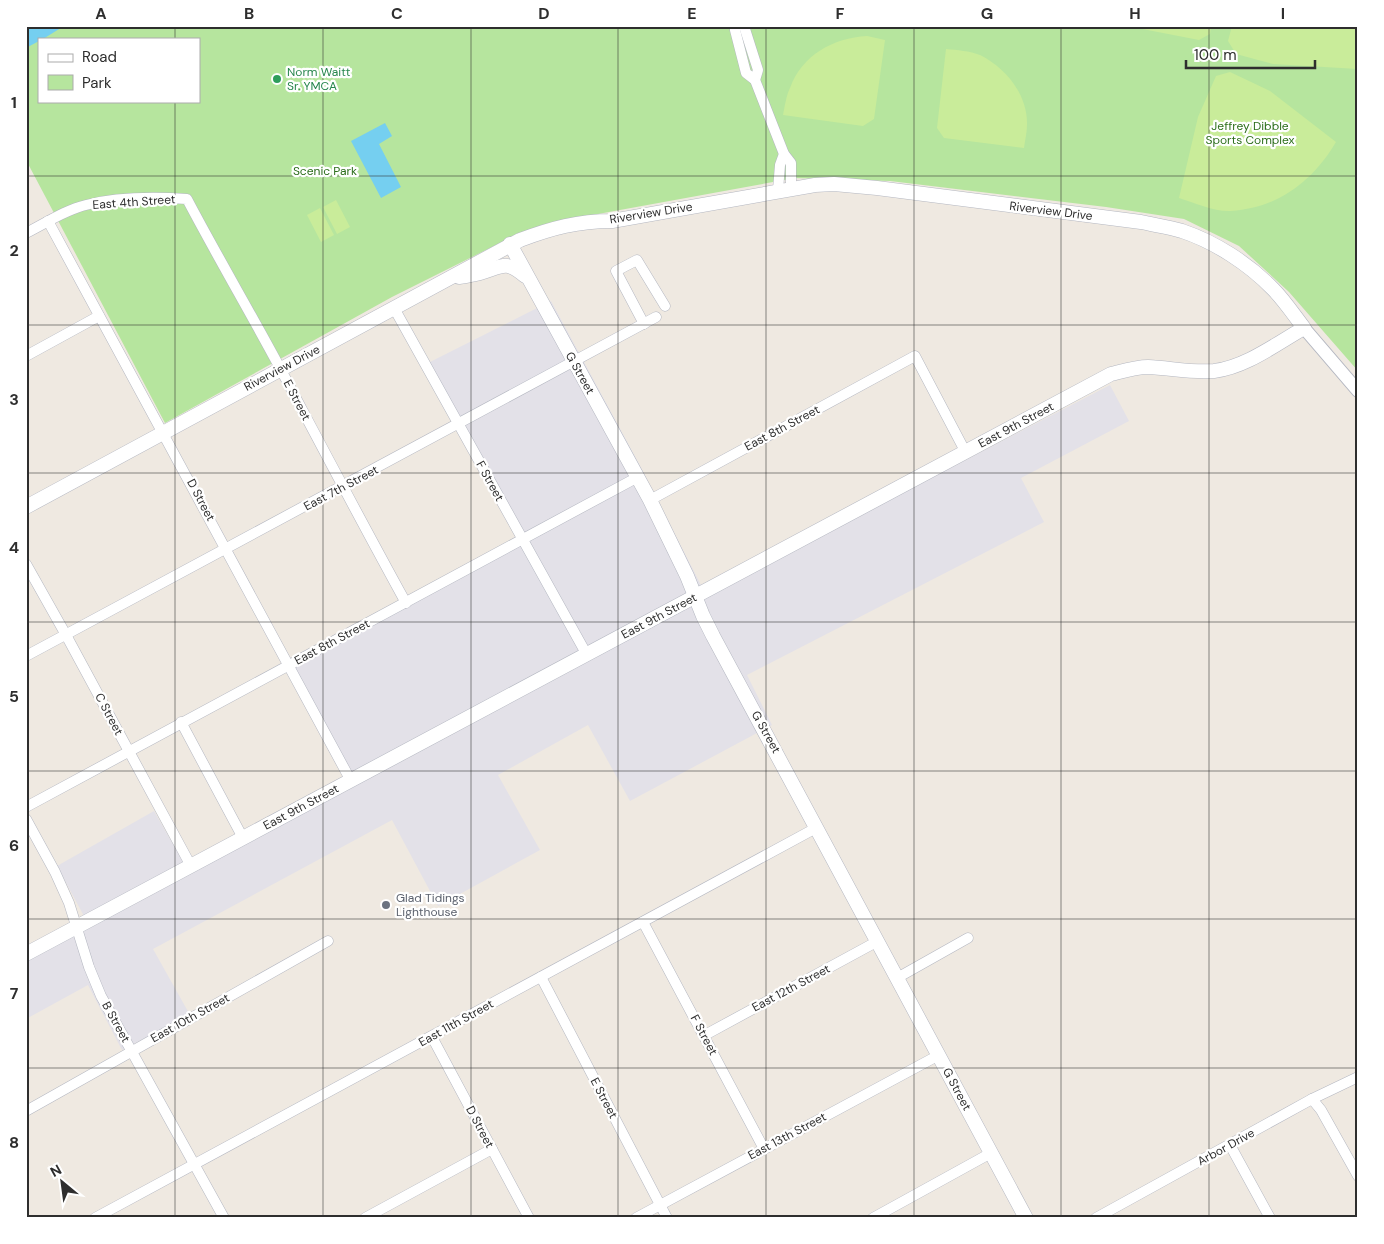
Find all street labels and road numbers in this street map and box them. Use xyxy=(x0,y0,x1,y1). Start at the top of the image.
street label: East 4th Street xyxy=(92,191,176,213)
street label: Riverview Drive xyxy=(1008,198,1094,224)
street label: Riverview Drive xyxy=(608,199,694,227)
street label: Riverview Drive xyxy=(241,341,323,395)
street label: G Street xyxy=(562,349,598,397)
street label: E Street xyxy=(280,377,315,423)
street label: East 9th Street xyxy=(975,398,1057,452)
street label: East 8th Street xyxy=(742,401,823,455)
street label: F Street xyxy=(472,458,508,504)
street label: East 7th Street xyxy=(301,462,381,514)
street label: D Street xyxy=(183,476,219,524)
street label: East 9th Street xyxy=(618,589,700,643)
street label: East 8th Street xyxy=(292,615,373,669)
street label: C Street xyxy=(91,690,127,738)
street label: G Street xyxy=(748,708,784,756)
street label: East 9th Street xyxy=(260,780,342,834)
street label: East 12th Street xyxy=(749,961,833,1015)
street label: East 10th Street xyxy=(148,990,232,1046)
street label: East 11th Street xyxy=(416,996,497,1050)
street label: B Street xyxy=(98,999,134,1046)
street label: F Street xyxy=(687,1012,721,1058)
street label: G Street xyxy=(939,1065,975,1113)
street label: E Street xyxy=(587,1075,622,1121)
street label: D Street xyxy=(462,1103,498,1151)
street label: East 13th Street xyxy=(745,1108,829,1163)
street label: Arbor Drive xyxy=(1195,1125,1258,1169)

